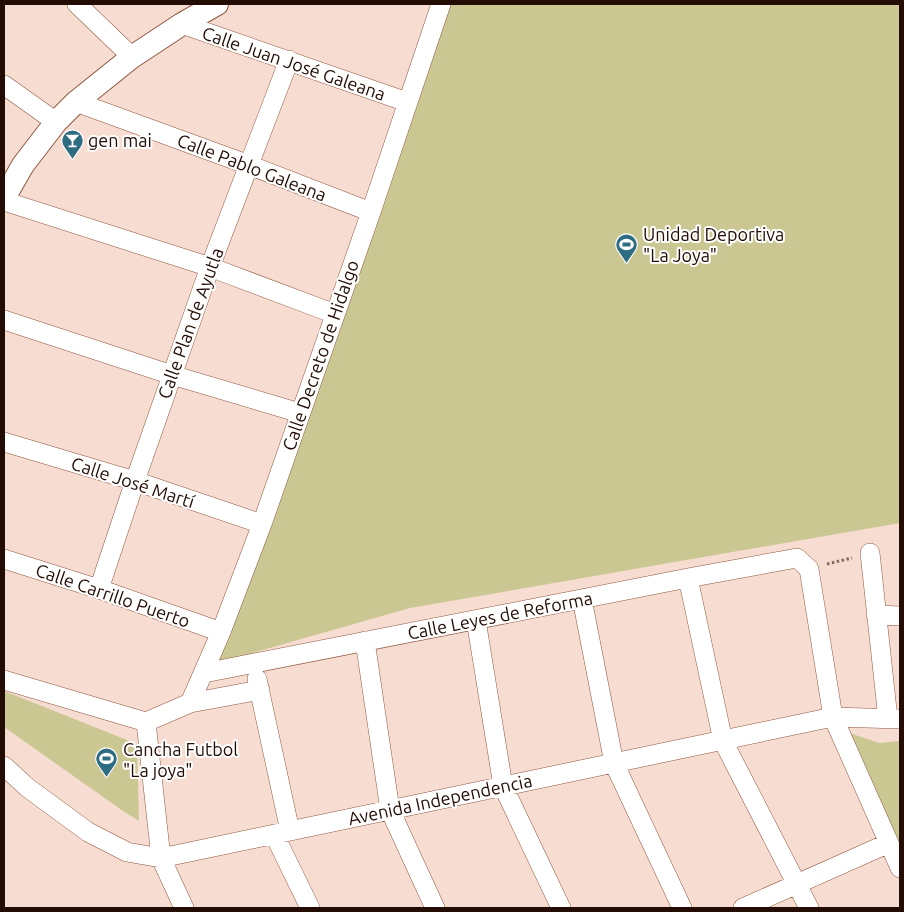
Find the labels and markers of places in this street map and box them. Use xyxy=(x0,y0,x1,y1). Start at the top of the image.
bar icon: gen mai xyxy=(60,128,84,159)
place label: gen mai xyxy=(88,130,152,150)
place label: Unidad Deportiva "La Joya" xyxy=(643,224,784,265)
sports icon: Unidad Deportiva "La Joya" xyxy=(615,232,639,263)
place label: Cancha Futbol "La joya" xyxy=(123,739,238,780)
sports icon: Cancha Futbol "La joya" xyxy=(95,747,119,778)

